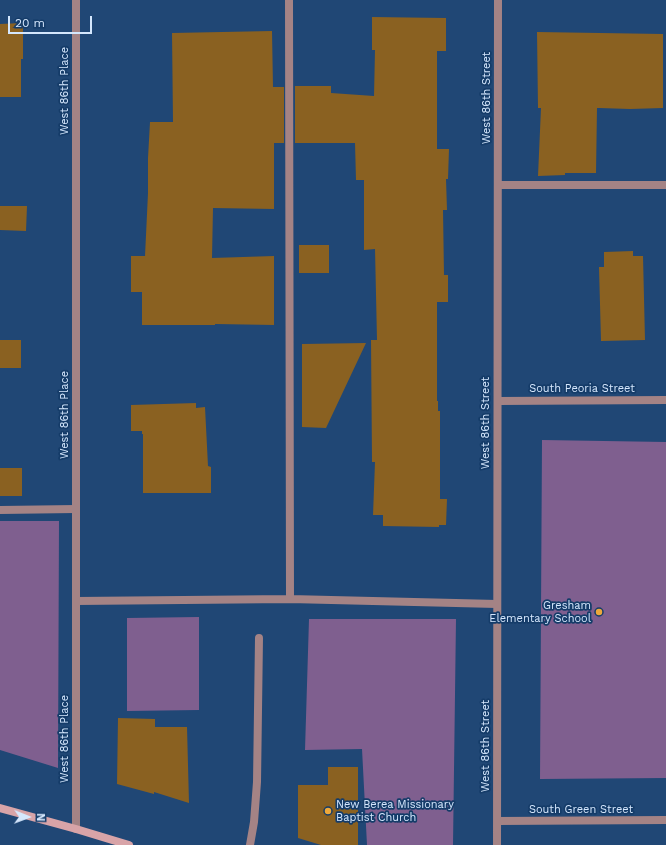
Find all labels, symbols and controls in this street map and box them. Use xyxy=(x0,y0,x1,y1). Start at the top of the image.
scale bar xyxy=(10,8,94,34)
text: 20 m xyxy=(15,16,45,30)
street label: West 86th Place xyxy=(58,47,72,135)
street label: West 86th Street xyxy=(480,52,494,144)
street label: West 86th Place xyxy=(58,371,72,459)
street label: West 86th Street xyxy=(479,377,493,469)
street label: South Peoria Street xyxy=(529,382,635,396)
place label: Gresham Elementary School xyxy=(489,599,591,625)
marker: Gresham Elementary School xyxy=(594,607,604,617)
street label: West 86th Place xyxy=(58,695,72,783)
street label: West 86th Street xyxy=(479,700,493,792)
north arrow xyxy=(8,797,48,837)
place label: New Berea Missionary Baptist Church xyxy=(336,798,454,824)
street label: South Green Street xyxy=(529,803,633,817)
marker: New Berea Missionary Baptist Church xyxy=(323,806,333,816)
text: N xyxy=(34,813,47,821)

